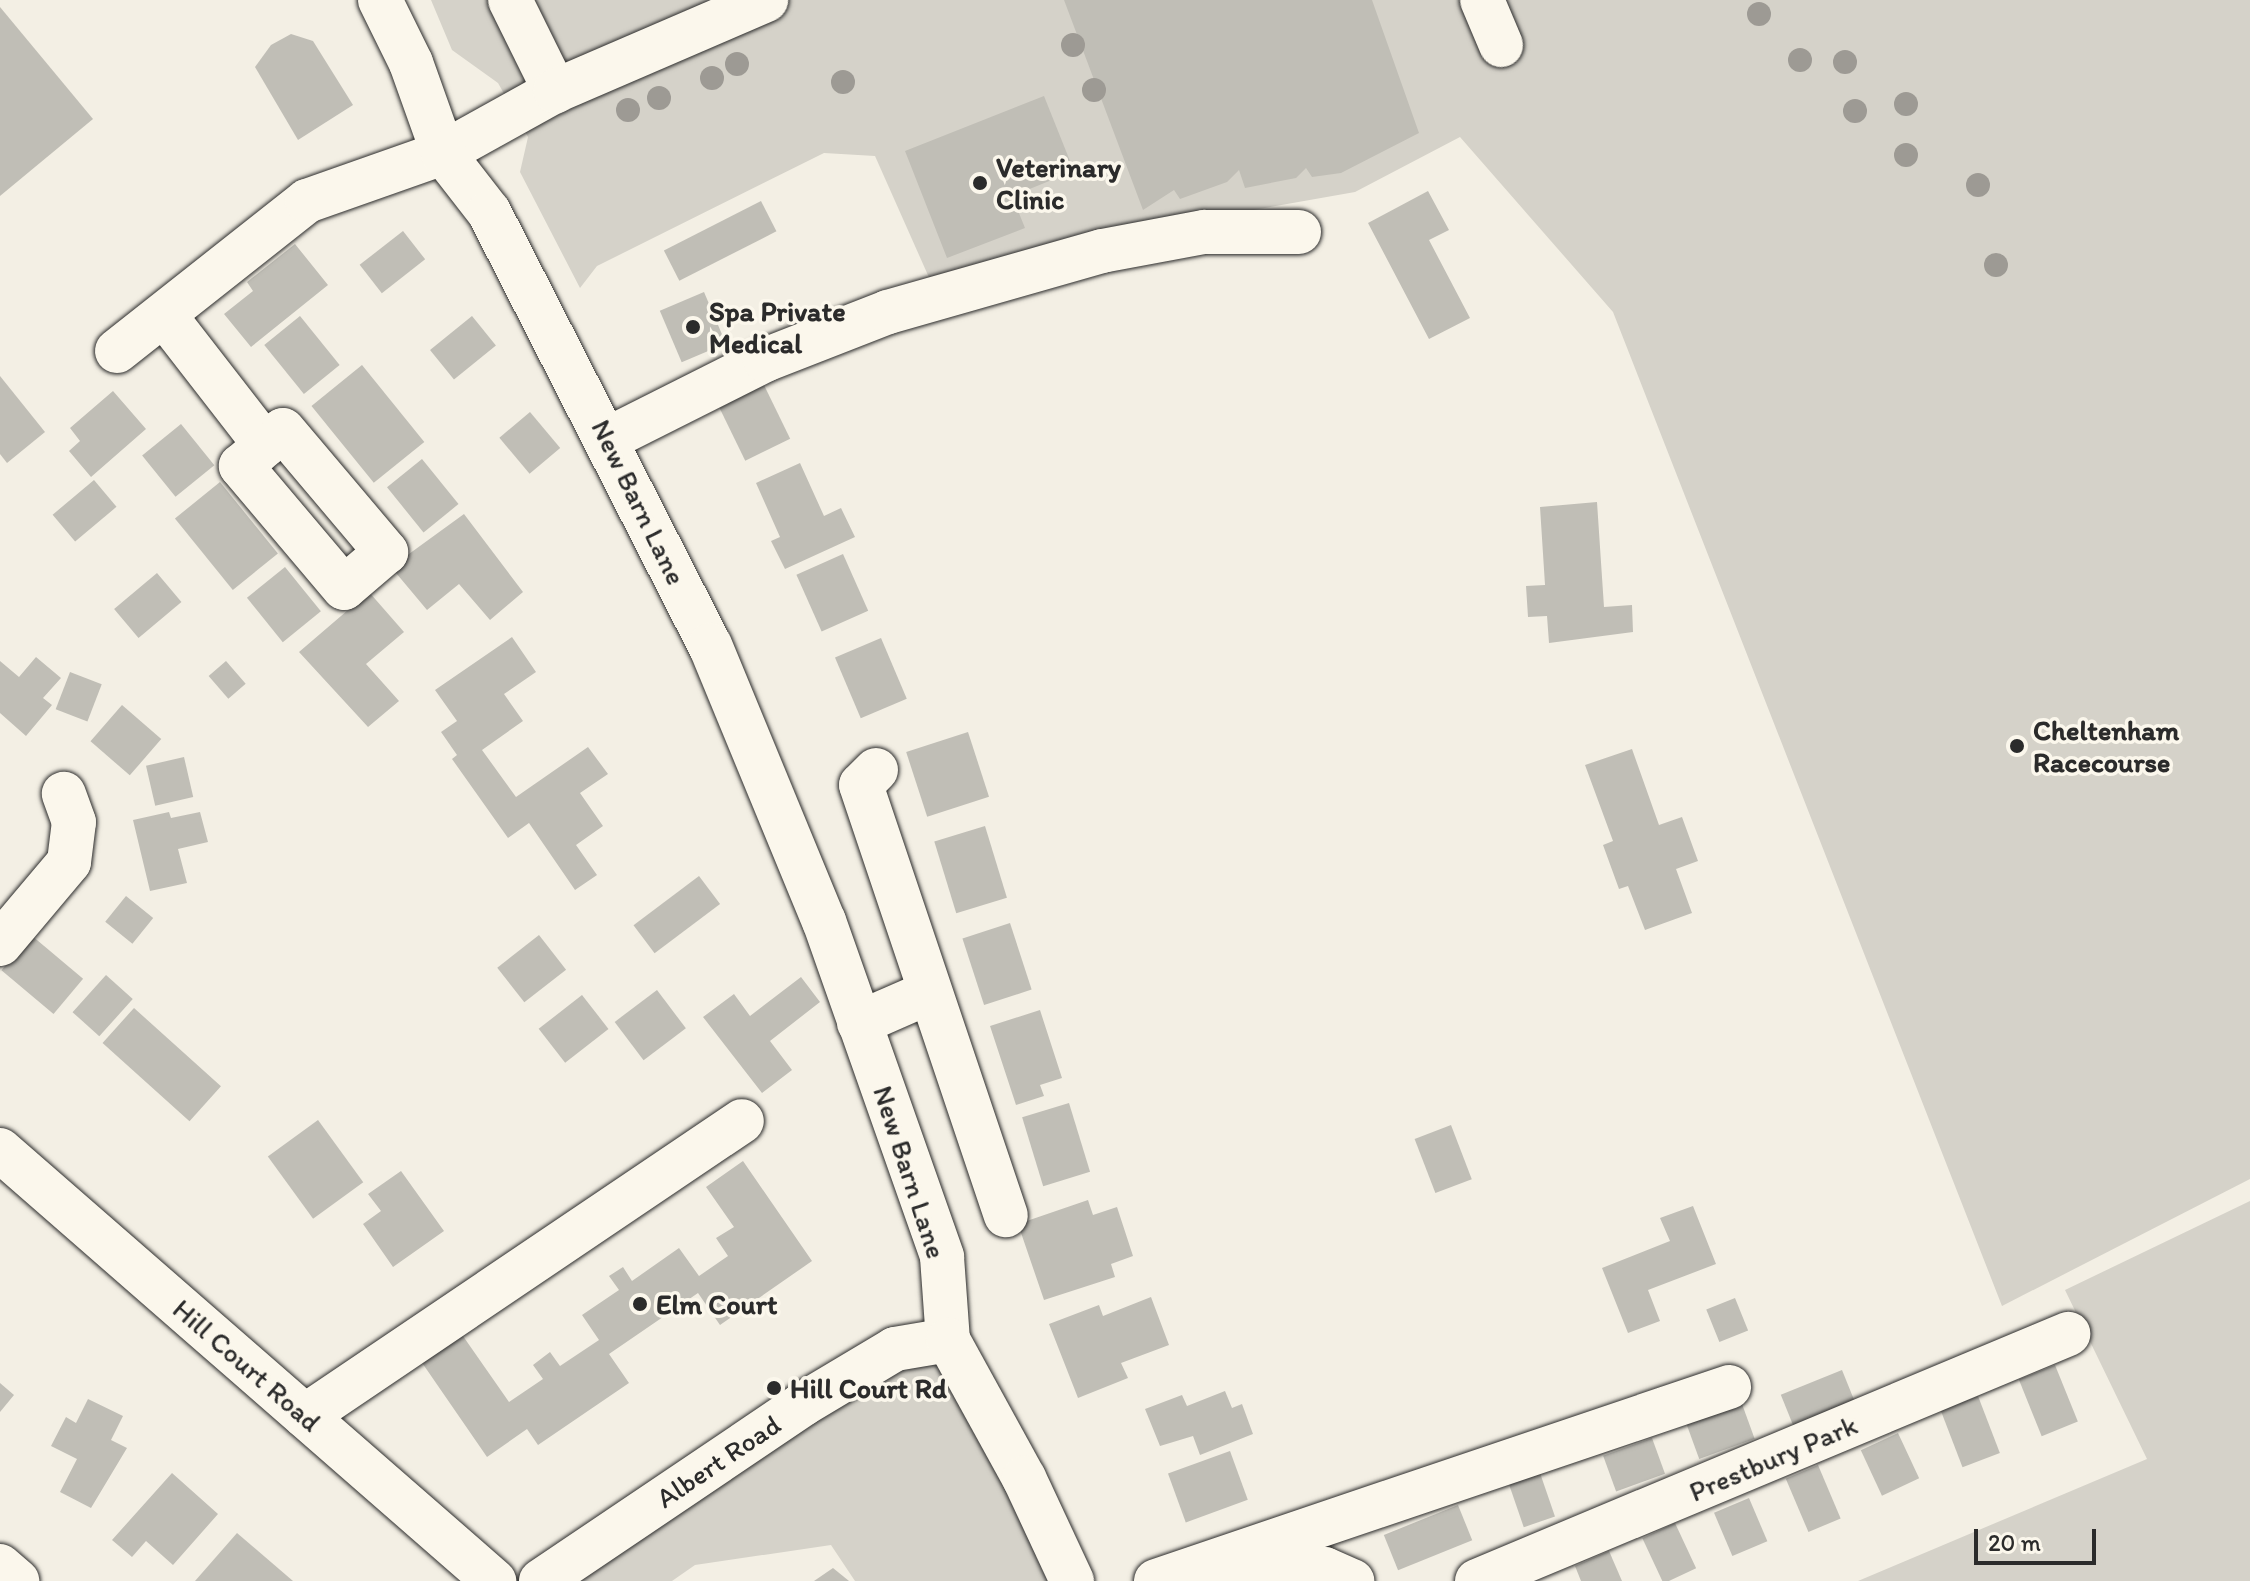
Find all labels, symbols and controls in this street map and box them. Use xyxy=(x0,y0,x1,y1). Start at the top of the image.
place label: Veterinary Clinic xyxy=(996,150,1121,216)
marker: Veterinary Clinic xyxy=(971,174,989,192)
place label: Spa Private Medical xyxy=(709,294,845,360)
marker: Spa Private Medical xyxy=(684,318,702,336)
street label: New Barn Lane xyxy=(584,414,694,590)
place label: Cheltenham Racecourse xyxy=(2033,713,2179,779)
marker: Cheltenham Racecourse xyxy=(2008,737,2026,755)
street label: New Barn Lane xyxy=(866,1081,954,1263)
place label: Elm Court xyxy=(656,1287,777,1321)
street label: Hill Court Road xyxy=(166,1292,328,1438)
marker: Elm Court xyxy=(631,1295,649,1313)
place label: Hill Court Rd xyxy=(790,1371,946,1405)
marker: Hill Court Rd xyxy=(765,1379,783,1397)
street label: Albert Road xyxy=(650,1407,786,1515)
street label: Prestbury Park xyxy=(1684,1408,1862,1508)
scale bar xyxy=(1978,1513,2100,1563)
text: 20 m xyxy=(1988,1528,2041,1557)

